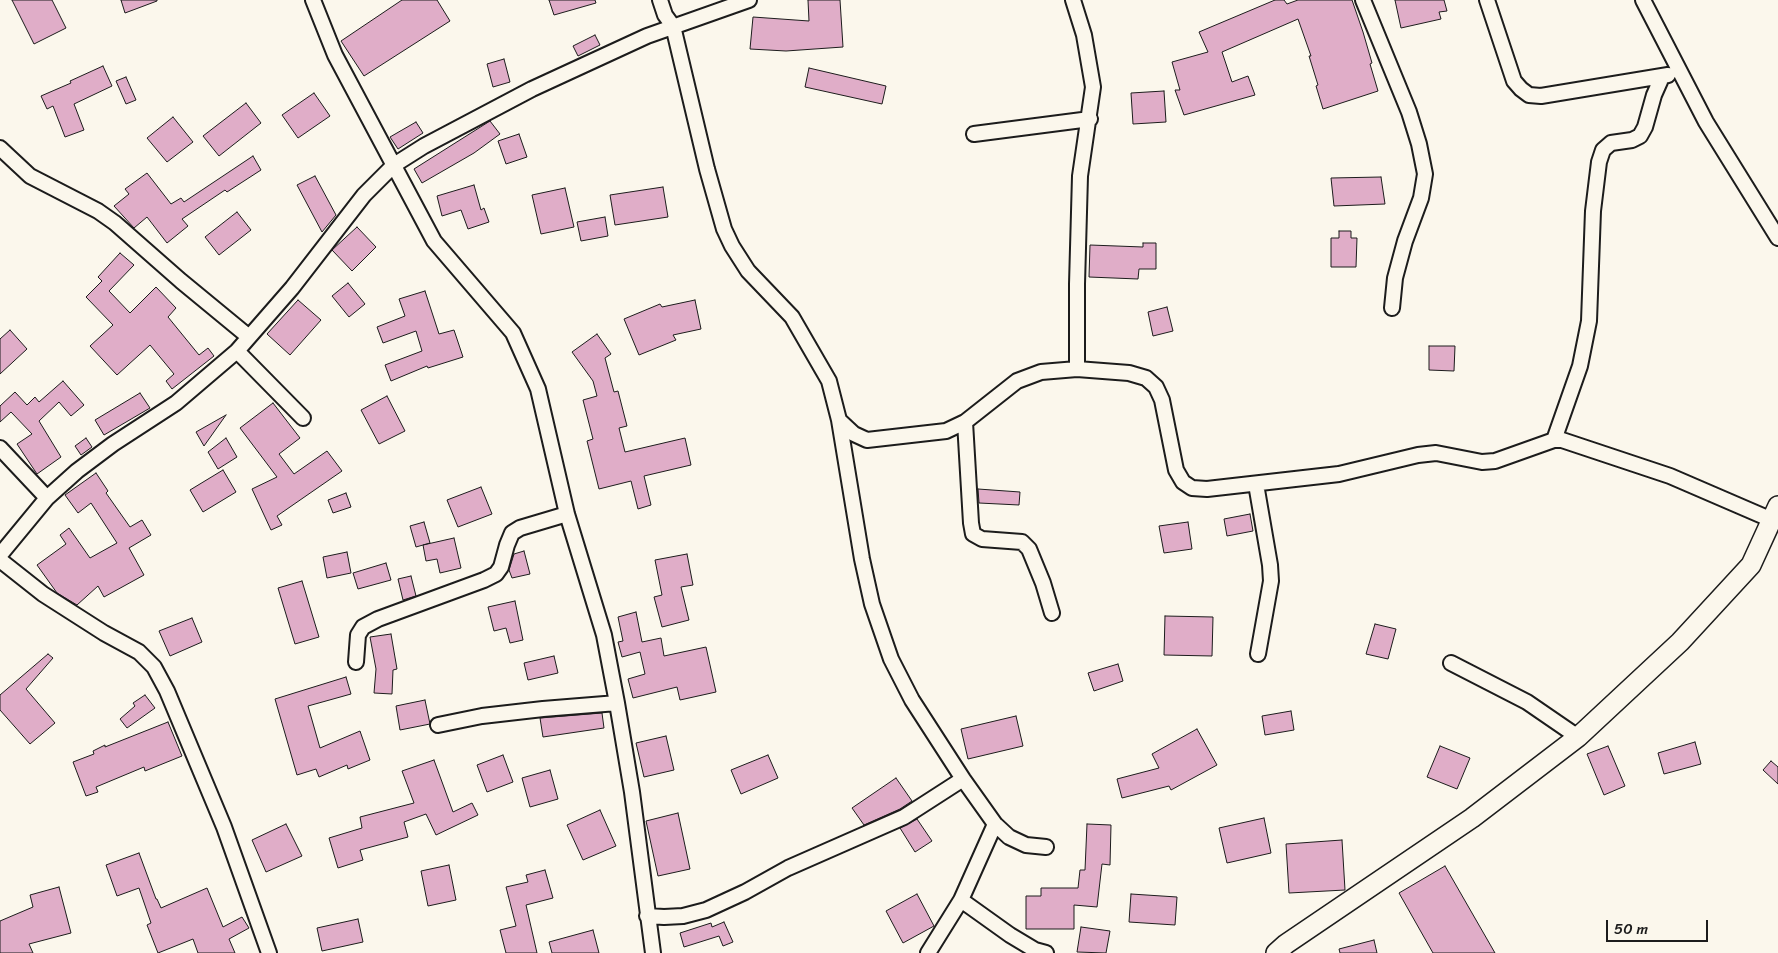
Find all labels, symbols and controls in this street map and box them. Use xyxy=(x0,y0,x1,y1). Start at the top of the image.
scale bar xyxy=(1608,910,1710,942)
text: 50 m xyxy=(1614,916,1648,942)

